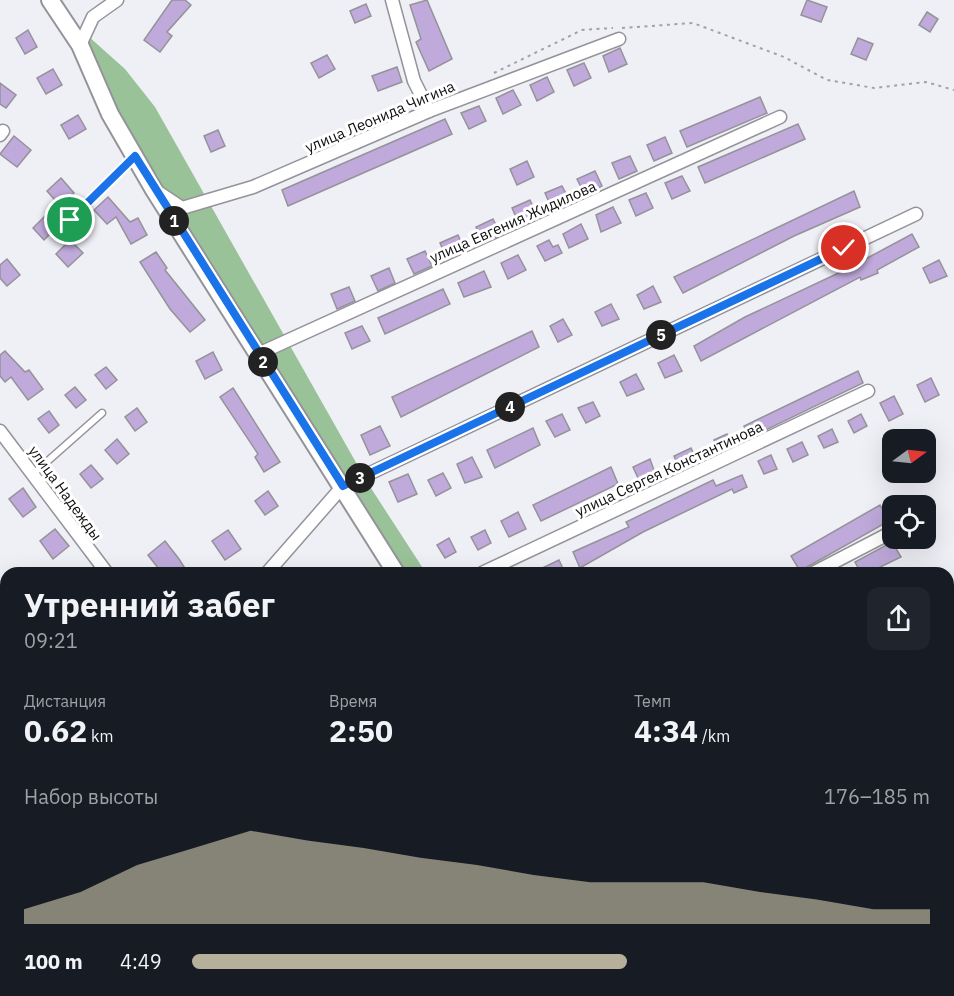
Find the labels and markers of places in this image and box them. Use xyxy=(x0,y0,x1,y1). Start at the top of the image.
pin xyxy=(44,194,95,245)
pin: 1 xyxy=(159,206,189,236)
pin xyxy=(818,222,869,273)
pin: 5 xyxy=(646,320,676,350)
pin: 2 xyxy=(248,347,278,377)
pin: 4 xyxy=(495,392,525,422)
pin: 3 xyxy=(345,463,375,493)

